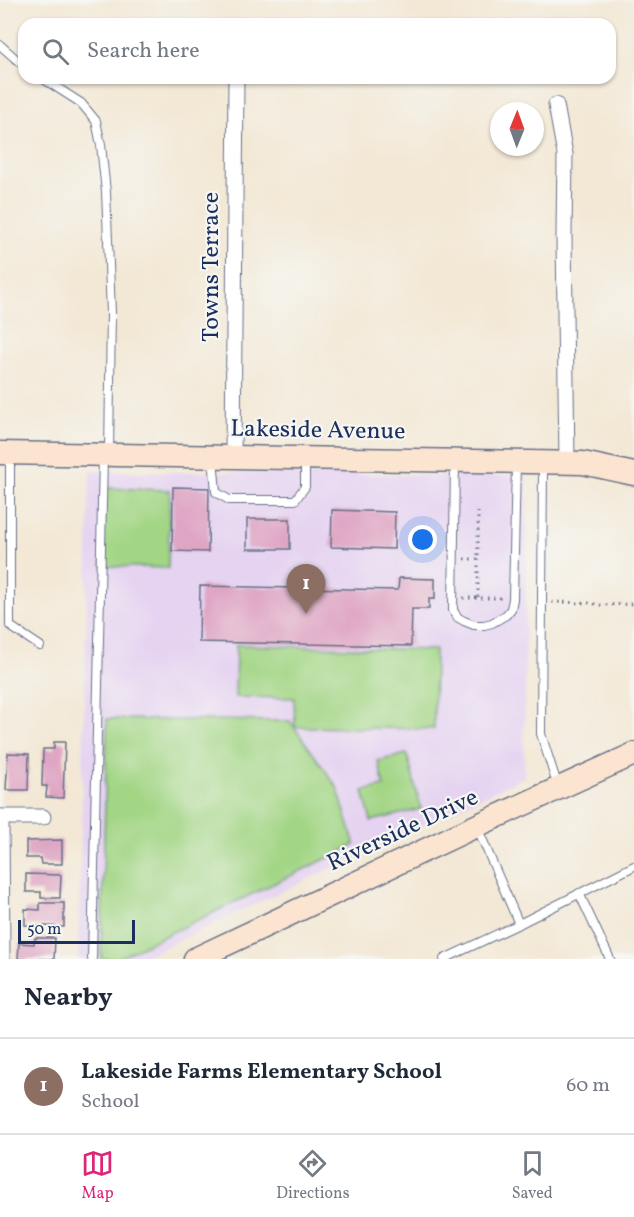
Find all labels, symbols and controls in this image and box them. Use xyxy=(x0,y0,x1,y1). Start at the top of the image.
search box xyxy=(18,18,616,84)
icon: search xyxy=(39,35,72,68)
text: Search here xyxy=(87,36,200,67)
north arrow xyxy=(490,102,544,156)
street label: Towns Terrace xyxy=(195,192,229,342)
street label: Lakeside Avenue xyxy=(230,412,406,450)
your location xyxy=(408,525,437,554)
pin: 1 xyxy=(286,564,326,614)
street label: Riverside Drive xyxy=(322,781,484,881)
scale bar xyxy=(18,917,135,944)
text: 50 m xyxy=(27,919,61,941)
text: Nearby xyxy=(24,980,113,1016)
text: Lakeside Farms Elementary School xyxy=(81,1057,442,1088)
text: 1 xyxy=(39,1072,48,1100)
text: 60 m xyxy=(566,1072,610,1100)
text: School xyxy=(81,1088,139,1116)
tab: Map xyxy=(81,1147,114,1205)
tab: Directions xyxy=(276,1147,350,1205)
tab: Saved xyxy=(512,1147,553,1205)

